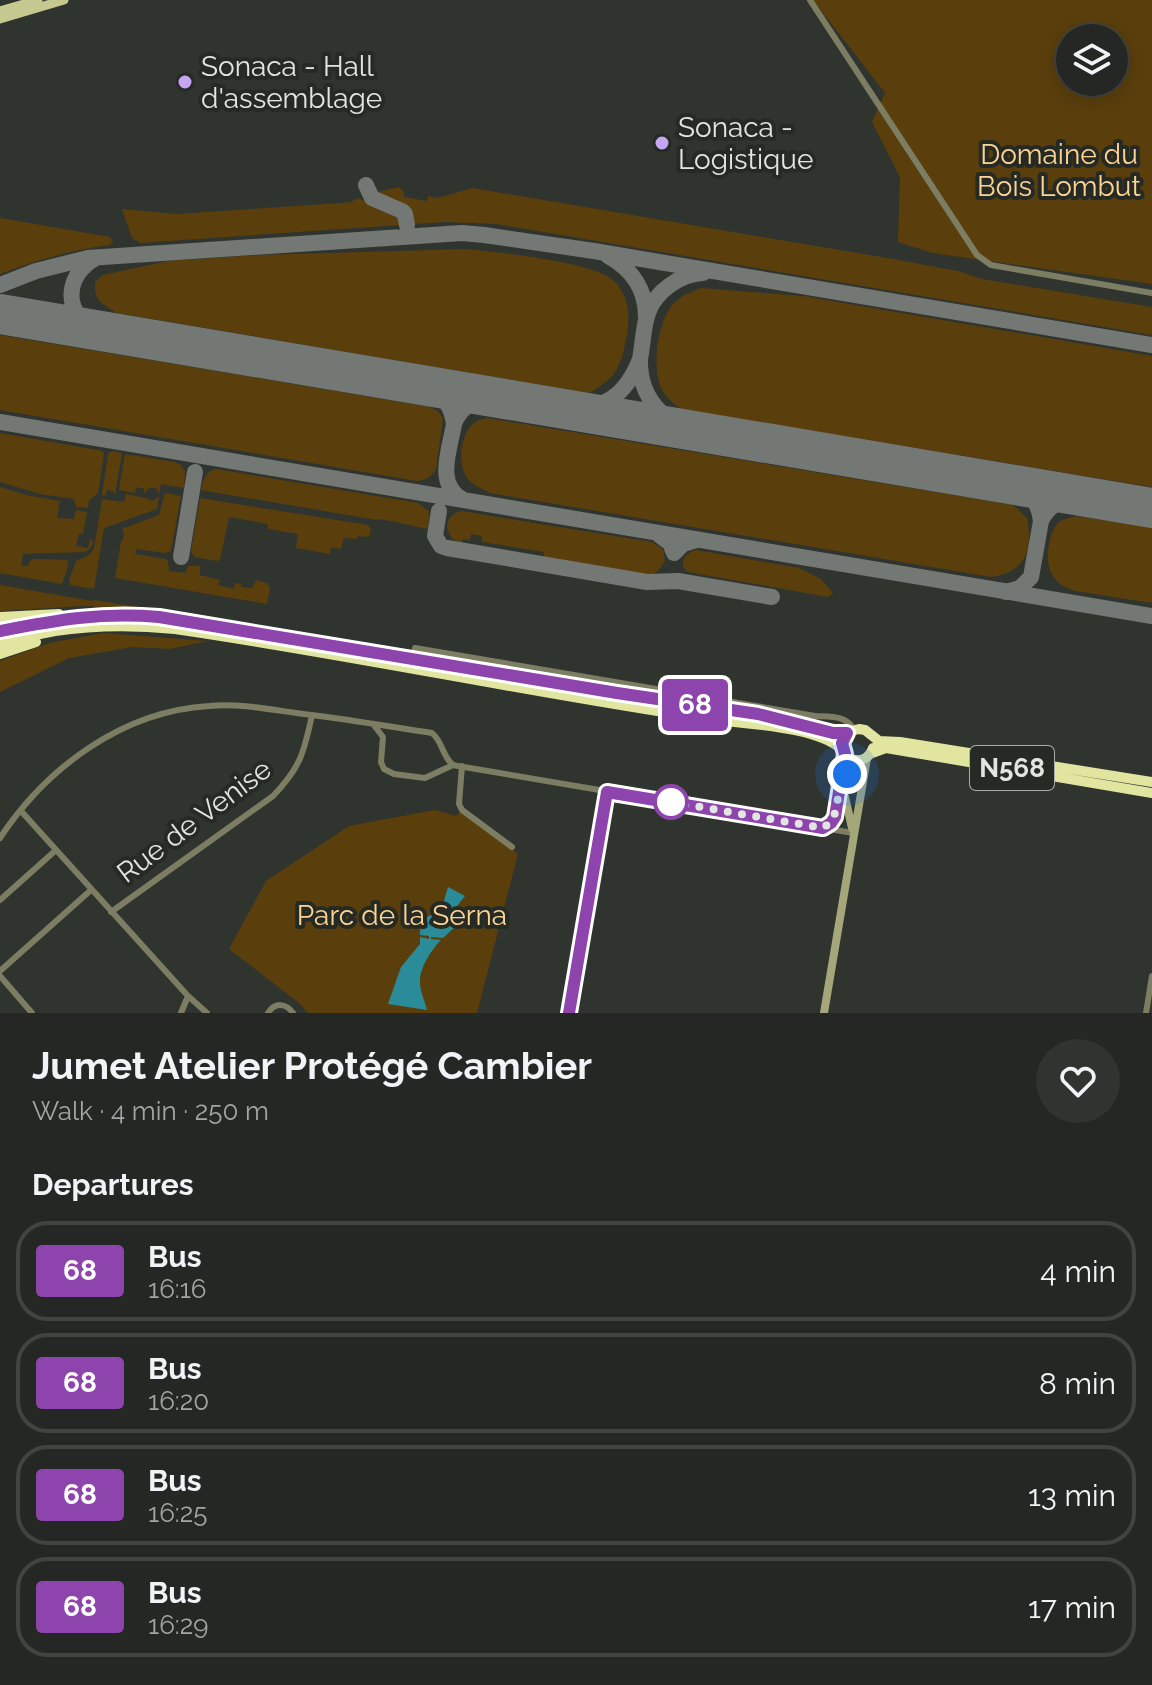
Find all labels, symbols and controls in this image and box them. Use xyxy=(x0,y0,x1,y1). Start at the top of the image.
map controls xyxy=(1056,24,1128,96)
button: layers xyxy=(1056,24,1128,96)
place label: Sonaca - Hall d'assemblage xyxy=(201,50,382,115)
marker: Sonaca - Hall d'assemblage xyxy=(176,73,194,91)
place label: Sonaca - Logistique xyxy=(678,111,813,176)
marker: Sonaca - Logistique xyxy=(653,134,671,152)
park label: Domaine du Bois Lombut xyxy=(977,138,1141,203)
line badge: 68 xyxy=(659,679,731,731)
text: 68 xyxy=(678,688,712,721)
road number: N568 xyxy=(970,746,1054,790)
street label: Rue de Venise xyxy=(110,752,278,890)
your location xyxy=(827,754,867,794)
unlabelled marker xyxy=(654,785,688,819)
park label: Parc de la Serna xyxy=(297,899,507,932)
button: heart xyxy=(1036,1039,1120,1123)
text: Jumet Atelier Protégé Cambier xyxy=(32,1043,592,1088)
text: Walk · 4 min · 250 m xyxy=(32,1096,269,1126)
text: Departures xyxy=(32,1167,194,1202)
text: Bus xyxy=(148,1239,202,1274)
text: 68 xyxy=(63,1254,97,1287)
text: 4 min xyxy=(1040,1254,1116,1289)
text: 16:16 xyxy=(148,1274,207,1304)
text: Bus xyxy=(148,1351,202,1386)
text: 68 xyxy=(63,1366,97,1399)
text: 8 min xyxy=(1039,1366,1116,1401)
text: 16:20 xyxy=(148,1386,209,1416)
text: Bus xyxy=(148,1463,202,1498)
text: 68 xyxy=(63,1478,97,1511)
text: 13 min xyxy=(1028,1478,1116,1513)
text: 16:25 xyxy=(148,1498,207,1528)
text: Bus xyxy=(148,1575,202,1610)
text: 68 xyxy=(63,1590,97,1623)
text: 17 min xyxy=(1028,1590,1116,1625)
text: 16:29 xyxy=(148,1610,208,1640)

